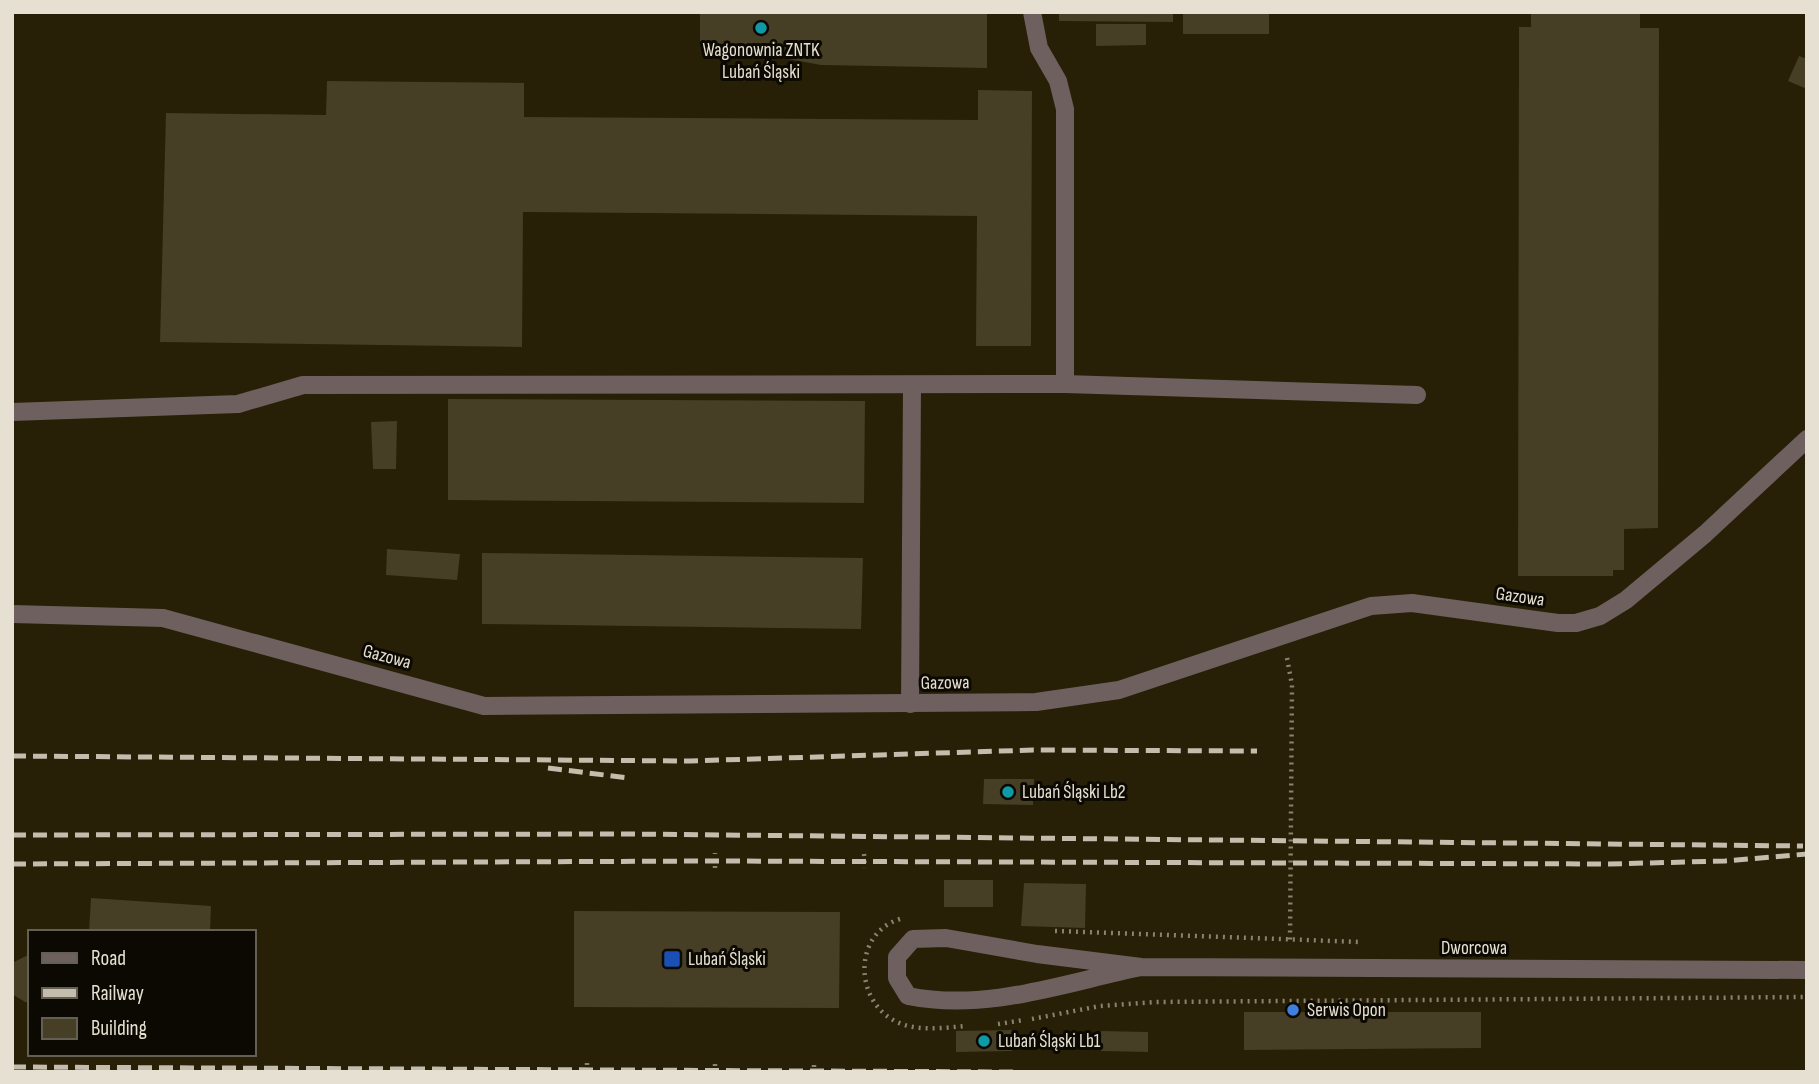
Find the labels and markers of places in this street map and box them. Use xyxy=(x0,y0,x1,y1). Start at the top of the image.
marker: Wagonownia ZNTK Lubań Śląski xyxy=(753,20,769,36)
place label: Wagonownia ZNTK Lubań Śląski xyxy=(702,39,820,84)
place label: Lubań Śląski Lb2 xyxy=(1022,781,1126,804)
marker: Lubań Śląski Lb2 xyxy=(1000,784,1016,800)
place label: Lubań Śląski xyxy=(688,948,766,971)
marker: Lubań Śląski xyxy=(662,949,682,969)
place label: Serwis Opon xyxy=(1307,999,1386,1022)
marker: Serwis Opon xyxy=(1285,1002,1301,1018)
place label: Lubań Śląski Lb1 xyxy=(998,1030,1101,1053)
marker: Lubań Śląski Lb1 xyxy=(976,1033,992,1049)

